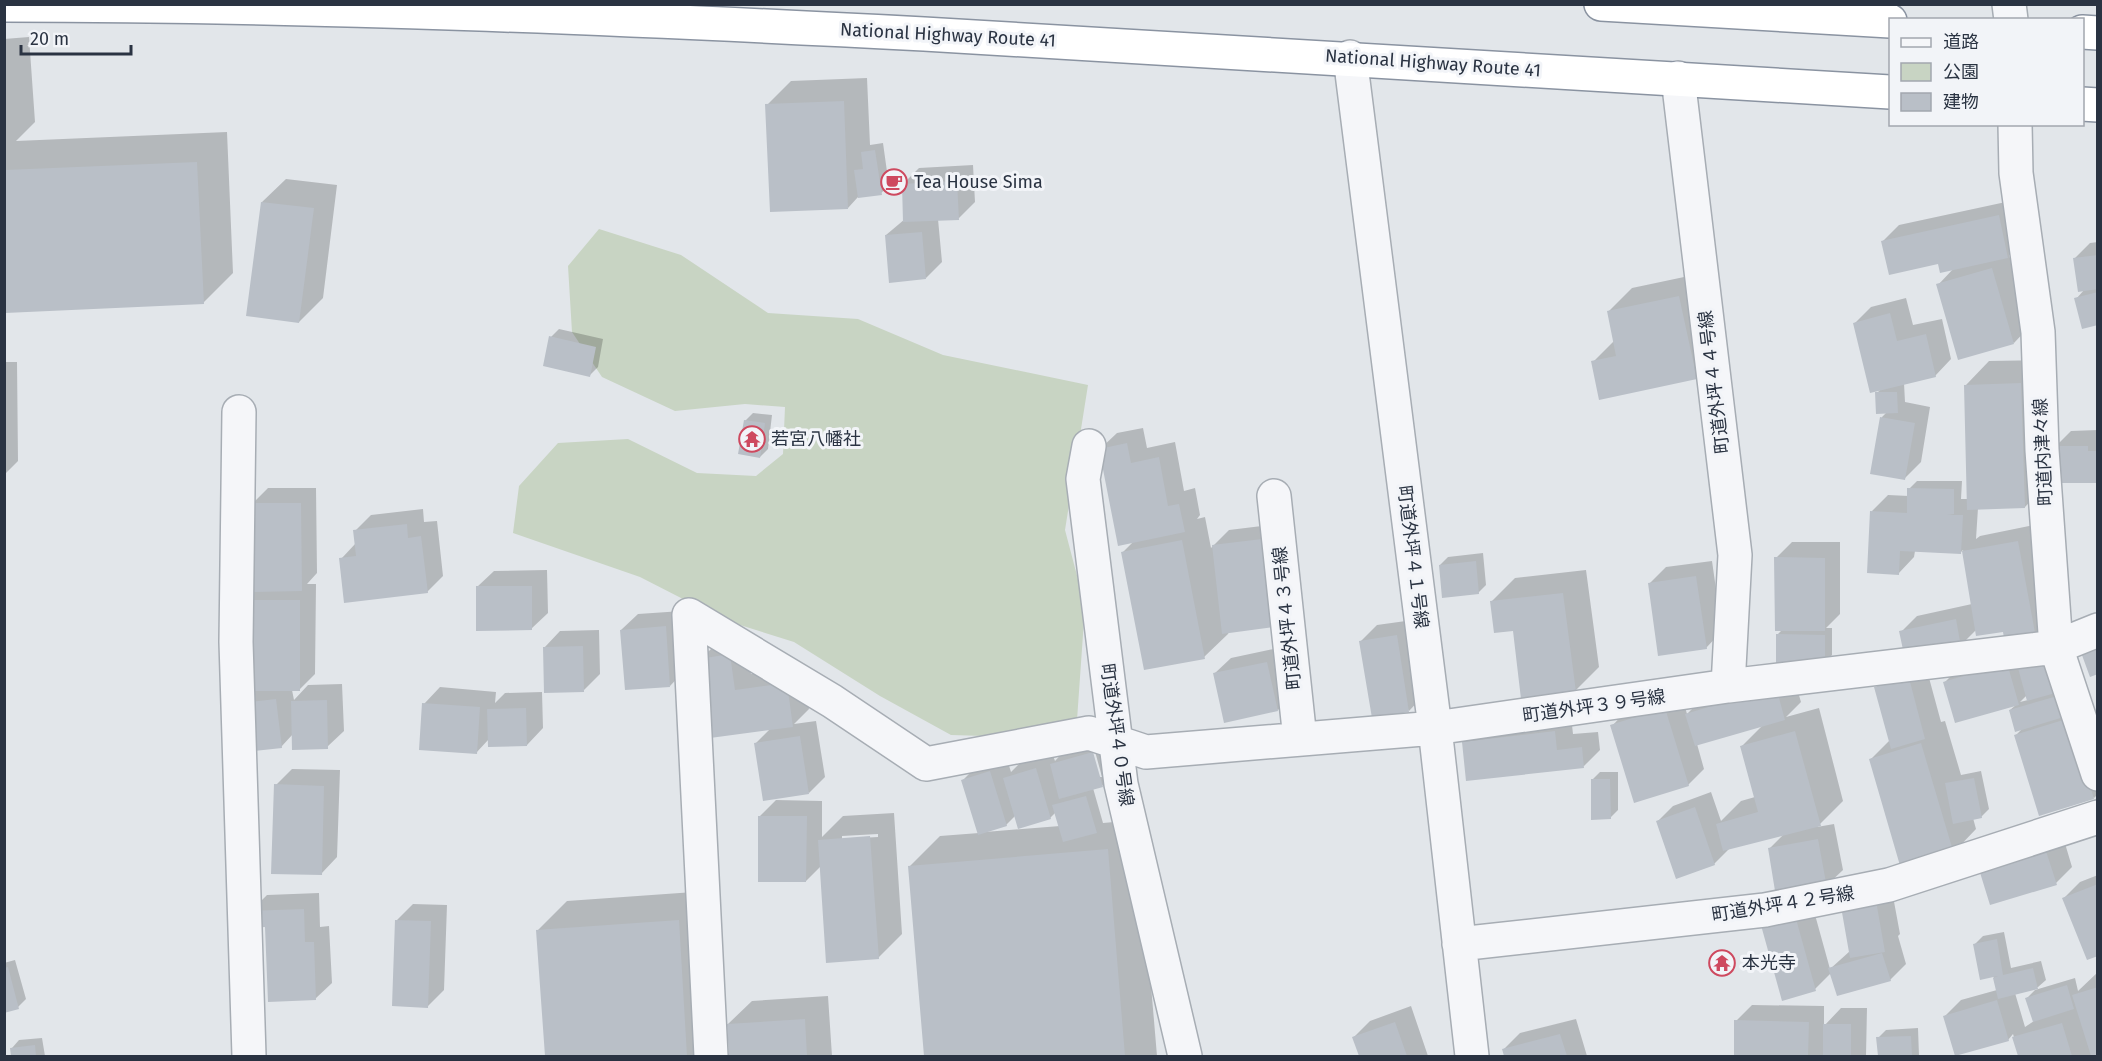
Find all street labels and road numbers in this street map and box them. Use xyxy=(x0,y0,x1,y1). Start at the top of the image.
street label: National Highway Route 41 xyxy=(839,18,1057,52)
street label: National Highway Route 41 xyxy=(1324,44,1542,82)
street label: 町道外坪４４号線 xyxy=(1694,309,1734,455)
street label: 町道内津々線 xyxy=(2029,397,2057,507)
street label: 町道外坪４１号線 xyxy=(1393,484,1433,630)
street label: 町道外坪４３号線 xyxy=(1269,545,1305,691)
street label: 町道外坪４０号線 xyxy=(1096,662,1138,808)
street label: 町道外坪３９号線 xyxy=(1521,685,1667,727)
street label: 町道外坪４２号線 xyxy=(1710,882,1856,926)

